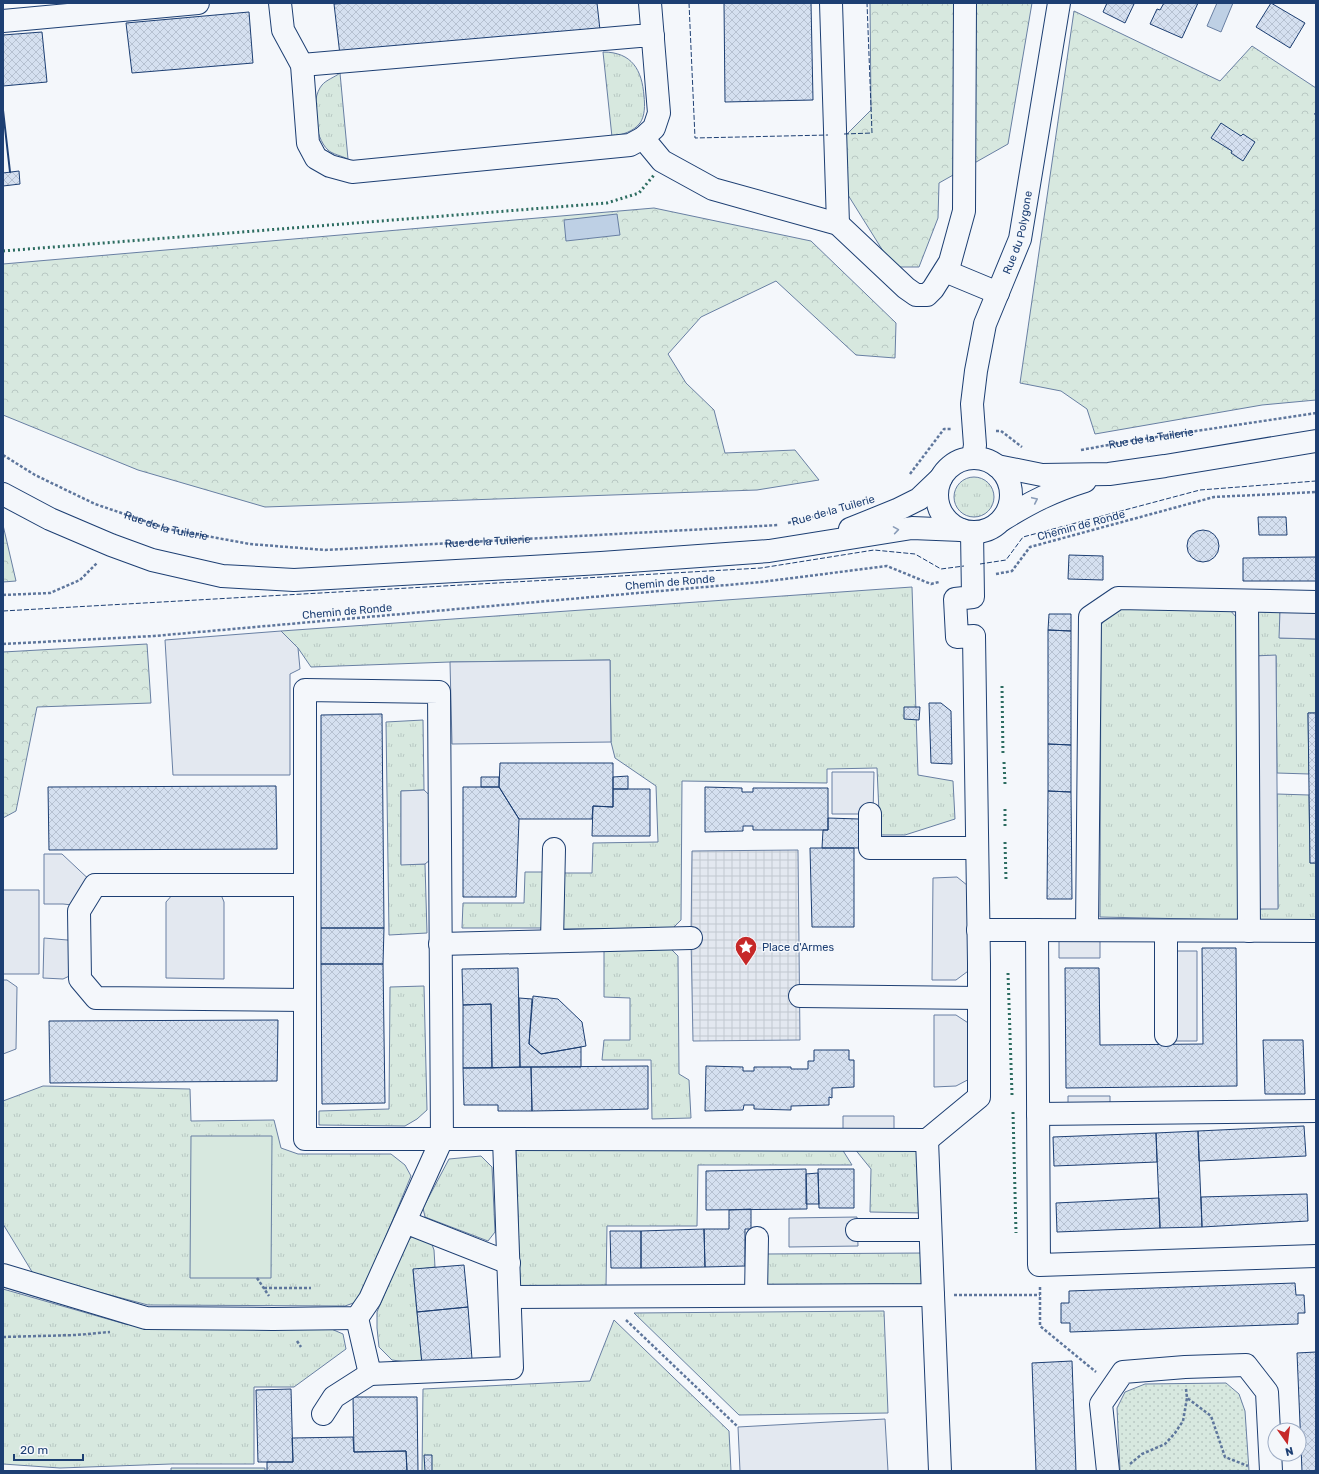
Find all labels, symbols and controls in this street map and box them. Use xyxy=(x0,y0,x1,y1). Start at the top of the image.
street label: Rue du Polygone xyxy=(1000,190,1035,276)
street label: Rue de la Tuilerie xyxy=(1107,426,1195,452)
street label: Rue de la Tuilerie xyxy=(790,492,876,529)
one-way arrow xyxy=(1031,497,1039,505)
street label: Chemin de Ronde xyxy=(1036,508,1126,543)
street label: Rue de la Tuilerie xyxy=(123,509,209,543)
one-way arrow xyxy=(893,526,899,535)
street label: Rue de la Tuilerie xyxy=(444,533,531,550)
street label: Chemin de Ronde xyxy=(625,572,716,593)
street label: Chemin de Ronde xyxy=(302,601,393,622)
place icon: Place d'Armes xyxy=(733,934,759,967)
place label: Place d'Armes xyxy=(762,941,834,954)
north arrow xyxy=(1267,1422,1307,1462)
scale bar xyxy=(14,1436,83,1462)
text: 20 m xyxy=(20,1443,48,1457)
text: N xyxy=(1284,1444,1295,1459)

